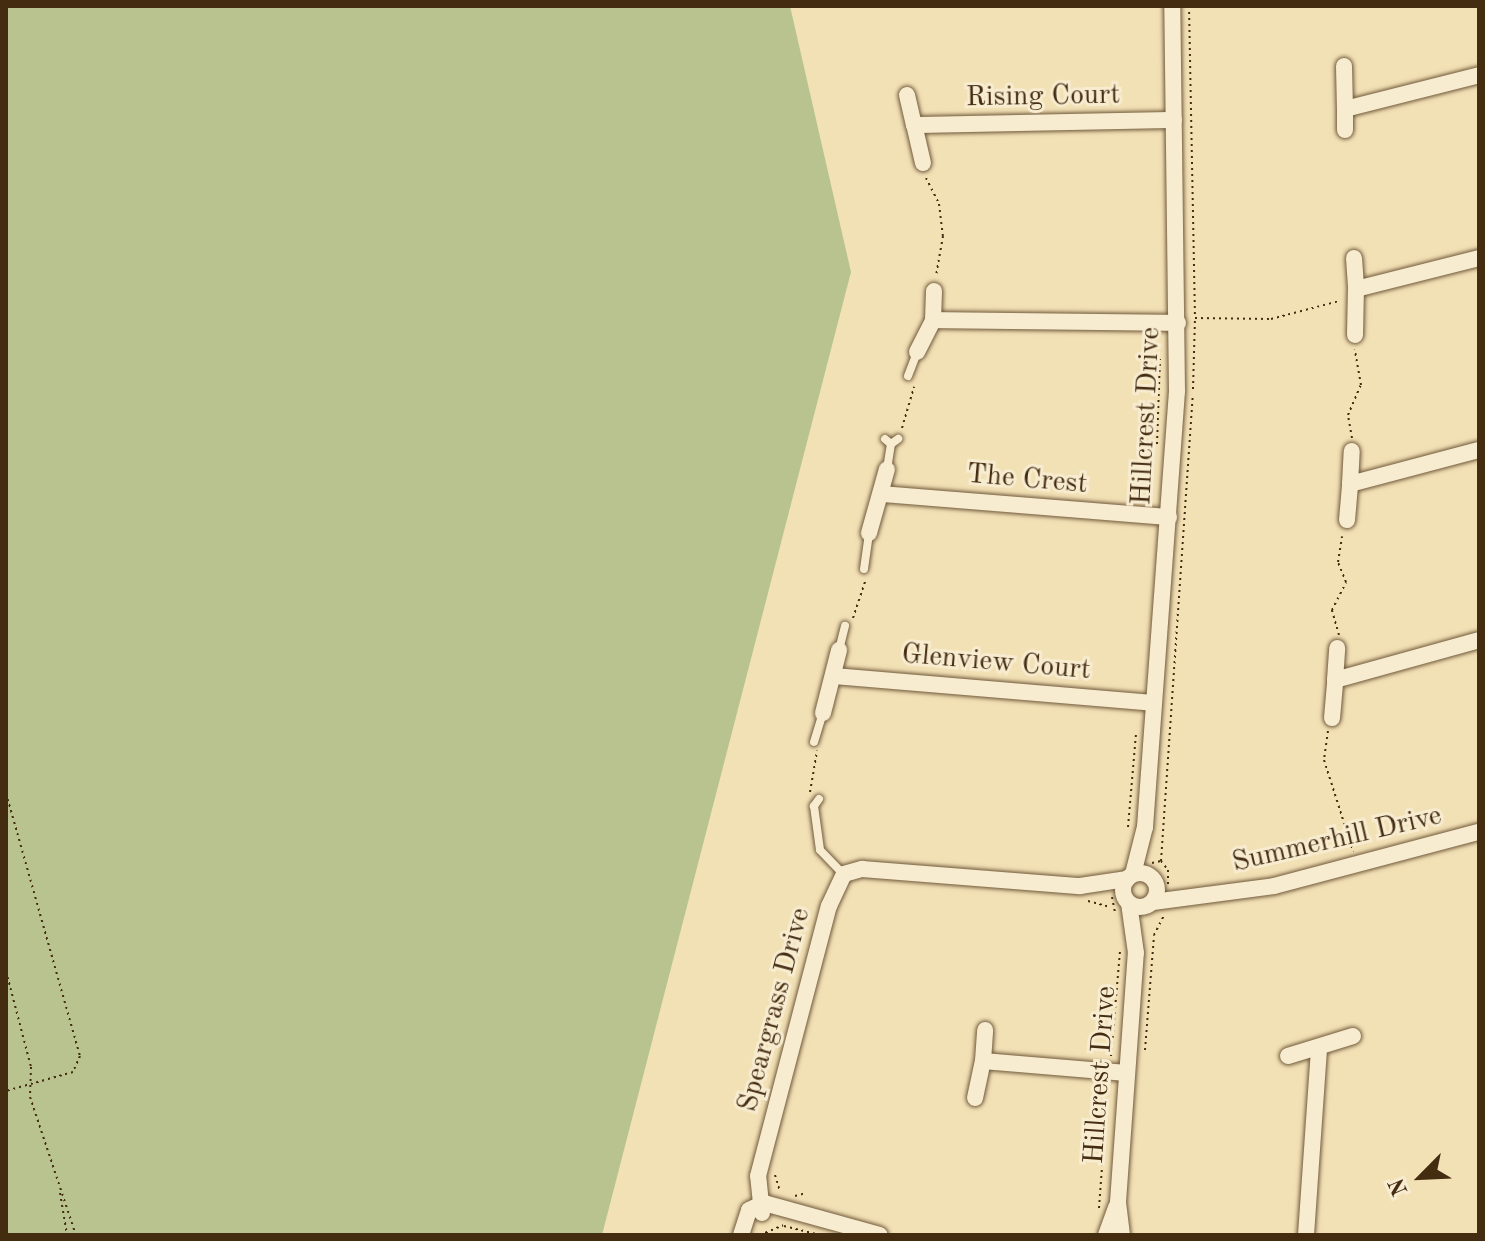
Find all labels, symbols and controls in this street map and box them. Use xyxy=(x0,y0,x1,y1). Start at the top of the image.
street label: Rising Court xyxy=(966,79,1120,115)
street label: Hillcrest Drive xyxy=(1126,326,1168,506)
street label: The Crest xyxy=(965,458,1089,502)
street label: Glenview Court xyxy=(900,638,1092,688)
street label: Summerhill Drive xyxy=(1229,800,1445,880)
street label: Speargrass Drive xyxy=(732,904,818,1116)
street label: Hillcrest Drive xyxy=(1078,985,1124,1165)
north arrow xyxy=(1381,1137,1461,1217)
text: N xyxy=(1386,1175,1413,1199)

